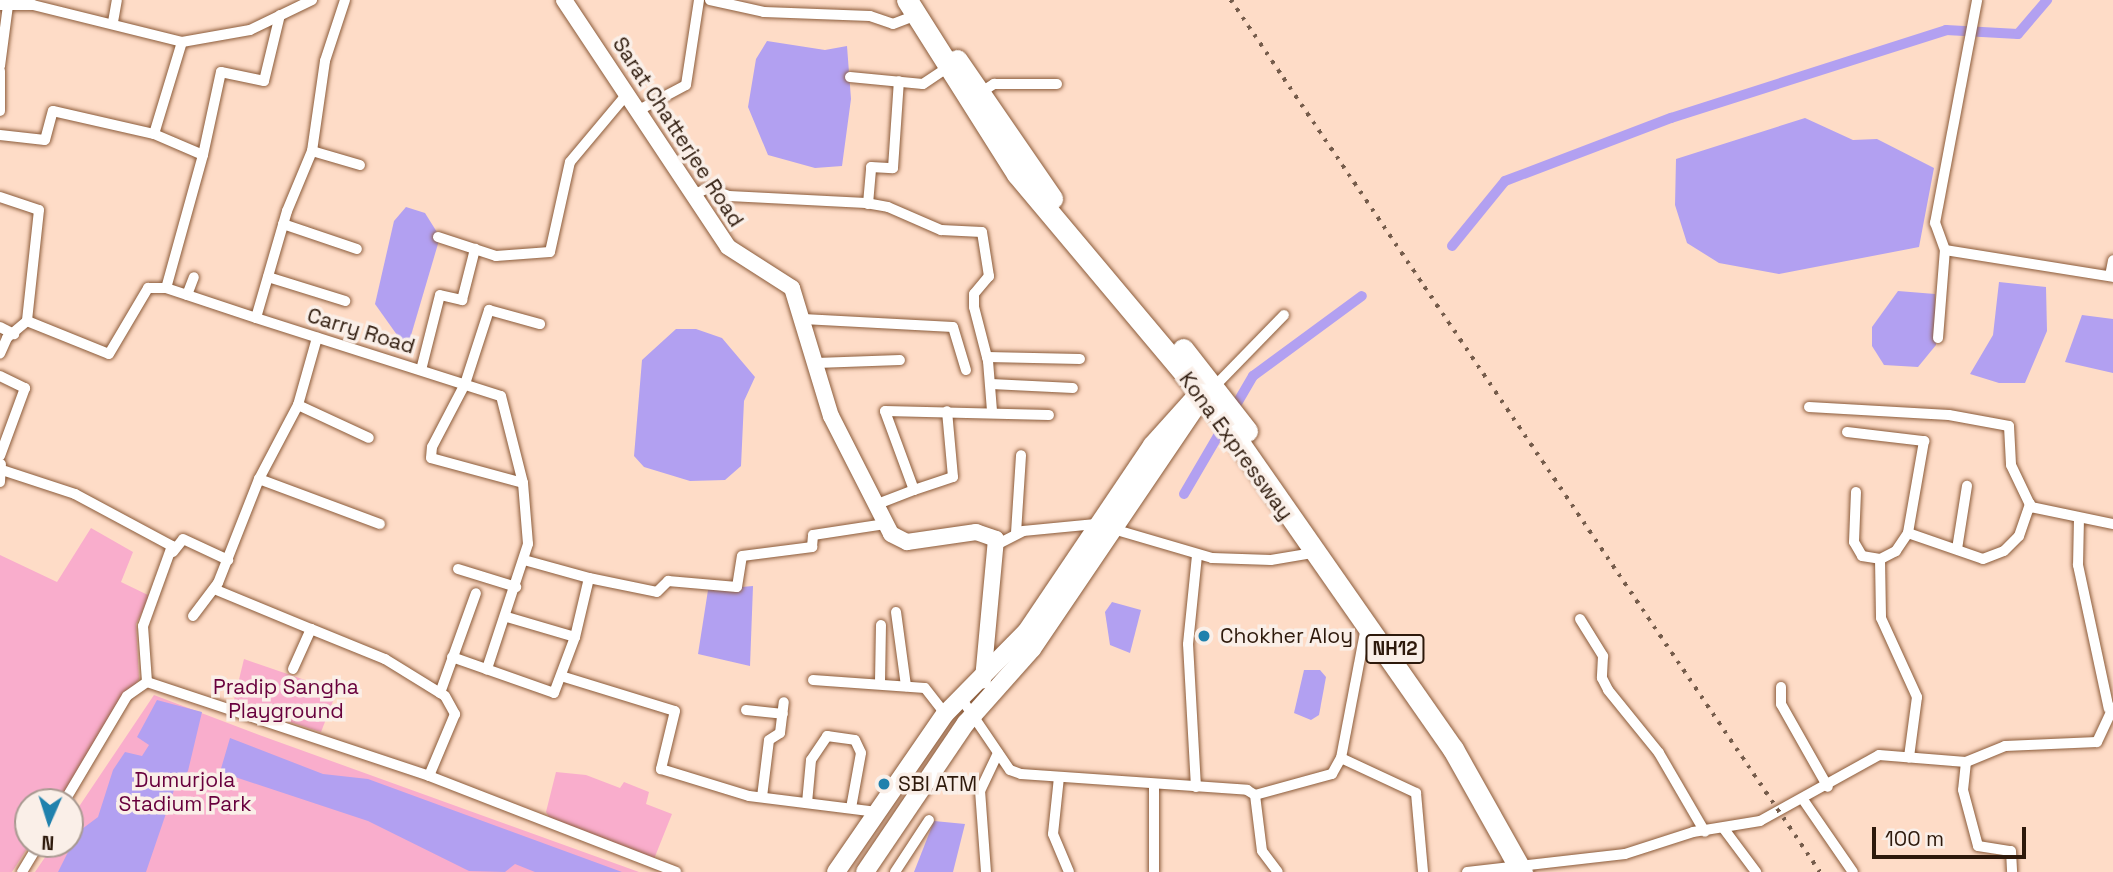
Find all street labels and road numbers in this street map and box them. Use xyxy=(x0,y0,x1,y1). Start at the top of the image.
street label: Sarat Chatterjee Road xyxy=(607,32,749,232)
street label: Carry Road xyxy=(304,303,418,359)
street label: Kona Expressway xyxy=(1174,367,1298,525)
road number: NH12 xyxy=(1365,634,1425,664)

